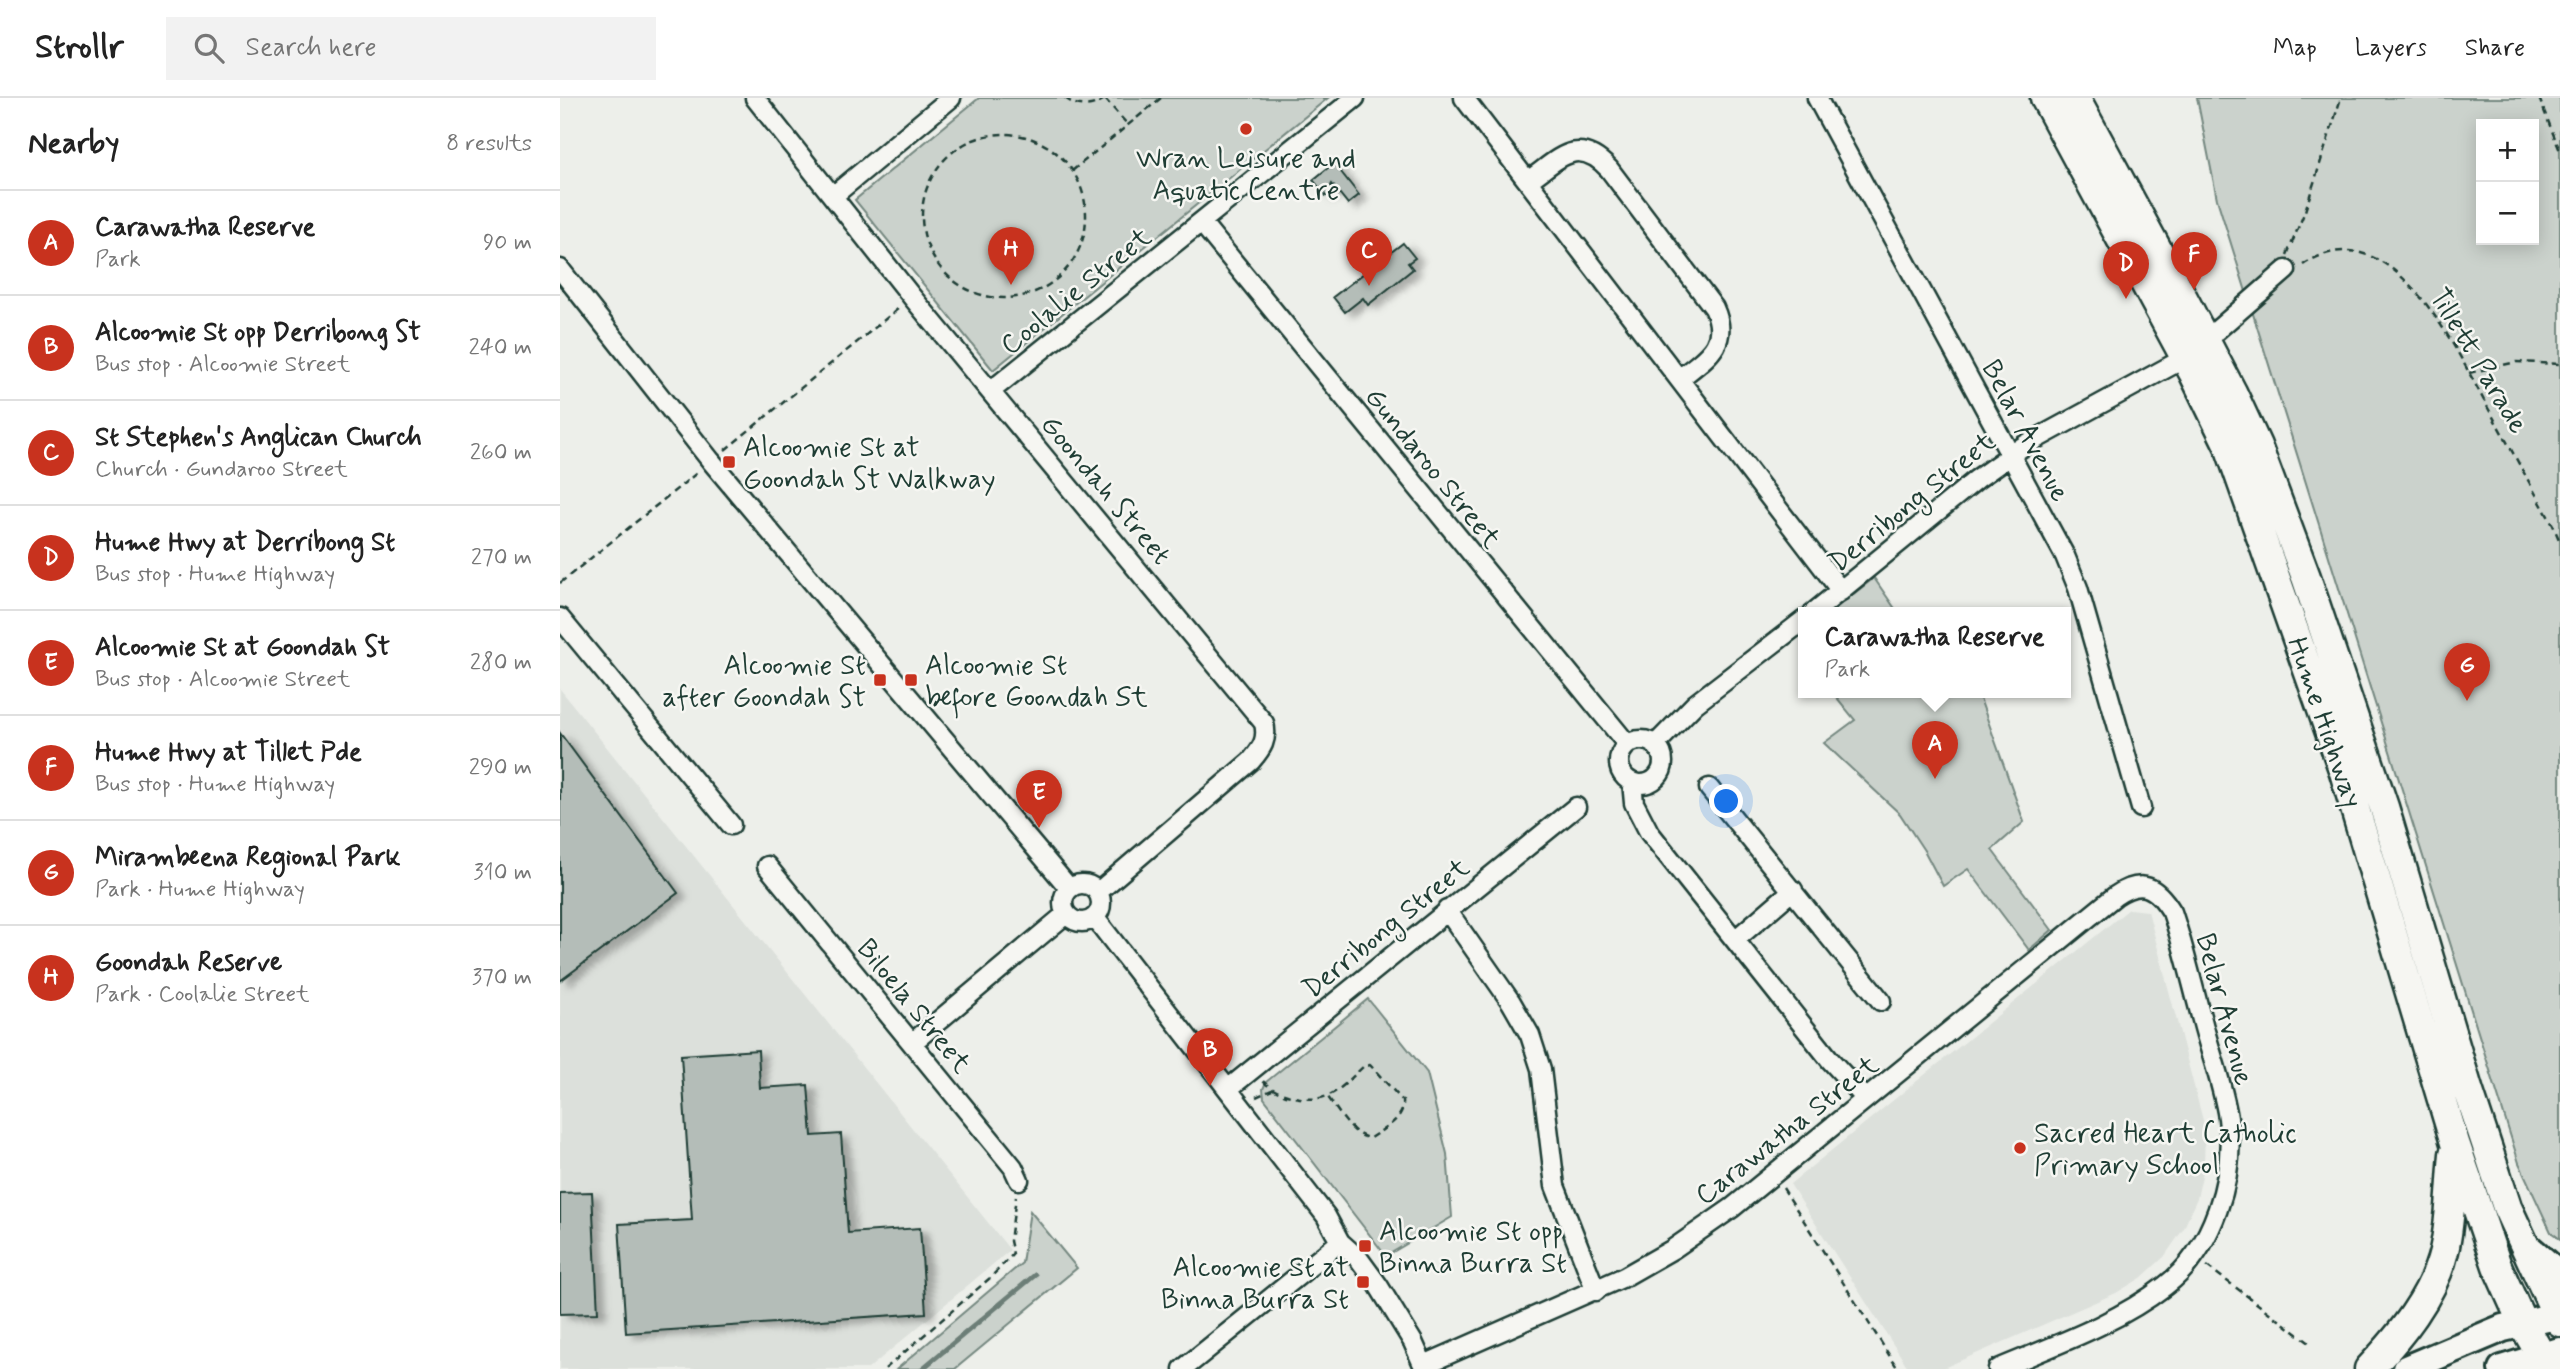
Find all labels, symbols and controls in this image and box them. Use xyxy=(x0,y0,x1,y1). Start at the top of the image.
search box xyxy=(166,17,656,80)
text: Strollr xyxy=(35,26,124,70)
icon: search xyxy=(190,29,228,67)
text: Search here xyxy=(246,31,377,65)
text: Map xyxy=(2273,33,2317,64)
text: Layers xyxy=(2355,33,2427,64)
text: Share xyxy=(2465,33,2525,64)
map controls xyxy=(2476,119,2539,245)
button: + xyxy=(2476,119,2539,182)
marker: Wran Leisure and Aquatic Centre xyxy=(1238,121,1254,137)
text: Nearby xyxy=(28,124,119,163)
text: 8 results xyxy=(446,129,532,159)
place label: Wran Leisure and Aquatic Centre xyxy=(1136,141,1356,210)
button: − xyxy=(2476,182,2539,245)
text: Carawatha Reserve xyxy=(95,211,315,245)
street label: Coolalie Street xyxy=(993,219,1160,364)
pin: H xyxy=(988,227,1034,285)
text: A xyxy=(43,228,59,258)
text: 90 m xyxy=(483,228,532,258)
pin: C xyxy=(1346,228,1392,286)
pin: F xyxy=(2171,232,2217,290)
pin: D xyxy=(2103,241,2149,299)
text: Park xyxy=(95,245,141,275)
street label: Tillett Parade xyxy=(2420,281,2536,441)
text: Alcoomie St opp Derribong St xyxy=(95,316,421,350)
text: B xyxy=(44,333,58,363)
text: 240 m xyxy=(468,333,532,363)
text: Bus stop · Alcoomie Street xyxy=(95,350,350,380)
street label: Belar Avenue xyxy=(1972,354,2078,509)
street label: Gundaroo Street xyxy=(1355,380,1509,557)
street label: Goondah Street xyxy=(1031,408,1179,573)
text: St Stephen's Anglican Church xyxy=(95,421,422,455)
street label: Derribong Street xyxy=(1821,424,2005,583)
place label: Alcoomie St at Goondah St Walkway xyxy=(743,430,996,499)
text: C xyxy=(43,438,59,468)
text: 260 m xyxy=(470,438,532,468)
marker: Alcoomie St at Goondah St Walkway xyxy=(721,454,737,470)
text: Church · Gundaroo Street xyxy=(95,455,348,485)
text: Hume Hwy at Derribong St xyxy=(95,526,395,560)
text: D xyxy=(43,543,59,573)
text: 270 m xyxy=(471,543,532,573)
text: Bus stop · Hume Highway xyxy=(95,560,335,590)
popup xyxy=(1798,607,2071,698)
text: Carawatha Reserve xyxy=(1824,621,2045,655)
text: Alcoomie St at Goondah St xyxy=(95,631,390,665)
street label: Hume Highway xyxy=(2277,633,2370,813)
pin: G xyxy=(2444,643,2490,701)
text: E xyxy=(44,648,58,678)
text: 280 m xyxy=(470,648,532,678)
place label: Alcoomie St after Goondah St xyxy=(662,648,866,717)
place label: Alcoomie St before Goondah St xyxy=(925,648,1148,719)
text: Park xyxy=(1824,655,1870,685)
text: Bus stop · Alcoomie Street xyxy=(95,665,350,695)
marker: Alcoomie St after Goondah St xyxy=(872,672,888,688)
marker: Alcoomie St before Goondah St xyxy=(903,672,919,688)
pin: A xyxy=(1912,721,1958,779)
text: Hume Hwy at Tillet Pde xyxy=(95,736,362,770)
text: F xyxy=(45,753,57,783)
text: 290 m xyxy=(469,753,532,783)
text: Bus stop · Hume Highway xyxy=(95,770,335,800)
pin: E xyxy=(1016,770,1062,828)
your location xyxy=(1709,784,1743,818)
text: Mirambeena Regional Park xyxy=(95,841,400,875)
street label: Derribong Street xyxy=(1295,850,1479,1009)
text: G xyxy=(43,858,59,888)
text: 310 m xyxy=(473,858,532,888)
text: Park · Hume Highway xyxy=(95,875,305,905)
street label: Belar Avenue xyxy=(2186,930,2262,1090)
street label: Biloela Street xyxy=(847,932,979,1082)
text: Goondah Reserve xyxy=(95,946,282,980)
text: H xyxy=(43,963,59,993)
text: 370 m xyxy=(472,963,532,993)
text: Park · Coolalie Street xyxy=(95,980,310,1010)
pin: B xyxy=(1187,1028,1233,1086)
street label: Carawatha Street xyxy=(1688,1047,1887,1214)
place label: Sacred Heart Catholic Primary School xyxy=(2034,1116,2297,1185)
marker: Sacred Heart Catholic Primary School xyxy=(2012,1140,2028,1156)
place label: Alcoomie St opp Binna Burra St xyxy=(1379,1214,1567,1283)
marker: Alcoomie St opp Binna Burra St xyxy=(1357,1238,1373,1254)
place label: Alcoomie St at Binna Burra St xyxy=(1161,1250,1349,1319)
marker: Alcoomie St at Binna Burra St xyxy=(1355,1274,1371,1290)

